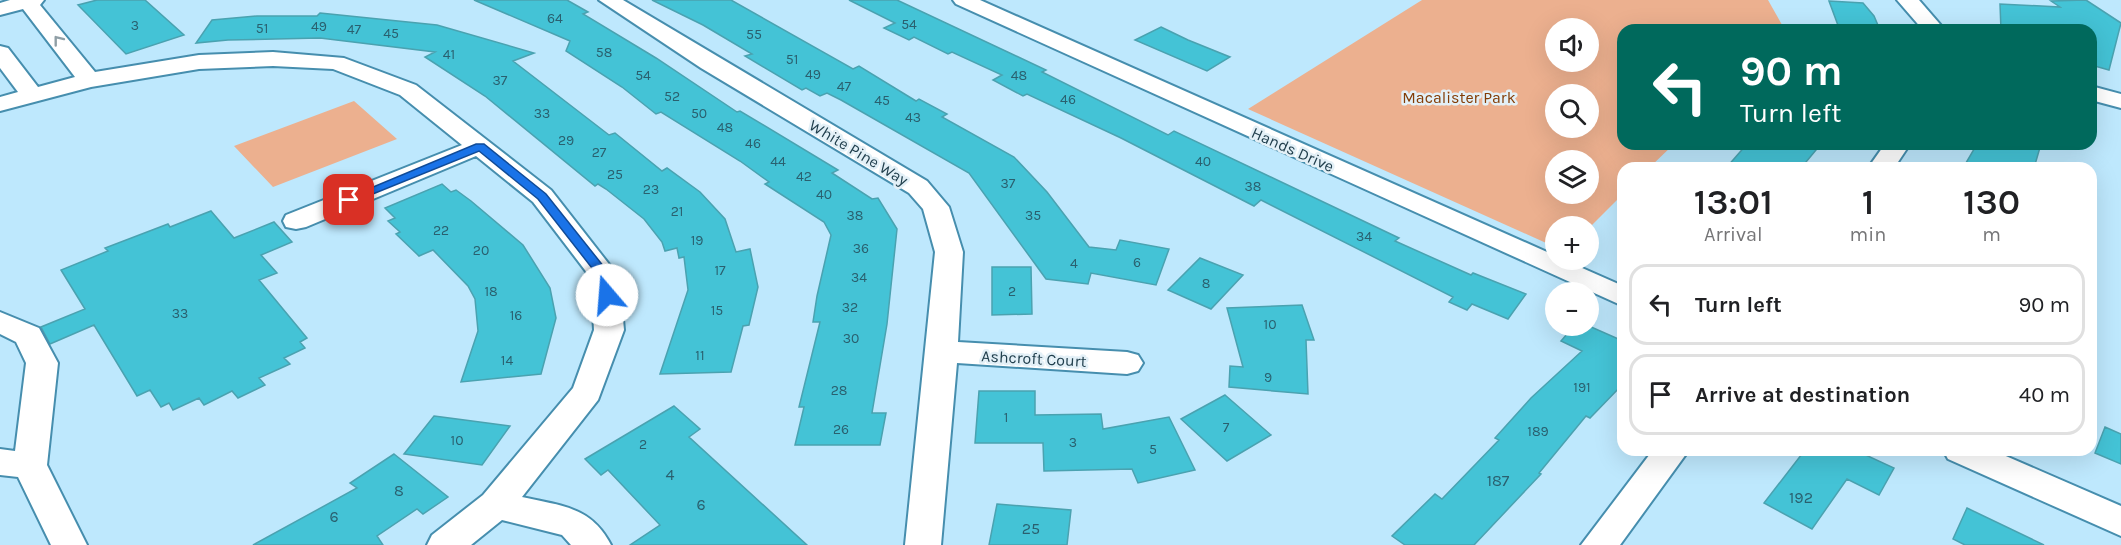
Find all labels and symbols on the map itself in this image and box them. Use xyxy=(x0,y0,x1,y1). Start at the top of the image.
house number: 64 xyxy=(547,10,563,27)
house number: 54 xyxy=(901,16,917,33)
house number: 3 xyxy=(131,17,139,34)
house number: 49 xyxy=(311,18,327,35)
house number: 51 xyxy=(256,20,268,37)
house number: 47 xyxy=(347,21,362,38)
house number: 45 xyxy=(383,25,399,42)
house number: 55 xyxy=(746,26,762,43)
one-way arrow xyxy=(54,35,65,46)
house number: 58 xyxy=(596,44,612,61)
house number: 41 xyxy=(443,46,455,63)
house number: 51 xyxy=(786,51,798,68)
house number: 49 xyxy=(805,66,821,83)
house number: 54 xyxy=(635,67,651,84)
house number: 48 xyxy=(1011,67,1027,84)
house number: 37 xyxy=(493,72,508,89)
house number: 47 xyxy=(837,78,852,95)
house number: 52 xyxy=(664,88,680,105)
park label: Macalister Park xyxy=(1402,88,1516,107)
house number: 46 xyxy=(1060,91,1076,108)
house number: 45 xyxy=(874,92,890,109)
house number: 33 xyxy=(534,105,550,122)
house number: 50 xyxy=(691,105,707,122)
house number: 43 xyxy=(905,109,921,126)
street label: White Pine Way xyxy=(806,115,912,190)
house number: 48 xyxy=(717,119,733,136)
street label: Hands Drive xyxy=(1249,123,1337,176)
house number: 29 xyxy=(558,132,574,149)
house number: 46 xyxy=(745,135,761,152)
house number: 27 xyxy=(592,144,607,161)
house number: 44 xyxy=(770,153,786,170)
house number: 40 xyxy=(1195,153,1211,170)
house number: 25 xyxy=(607,166,623,183)
house number: 42 xyxy=(796,168,812,185)
pin xyxy=(323,174,374,225)
house number: 37 xyxy=(1001,175,1016,192)
house number: 38 xyxy=(1245,178,1261,195)
house number: 23 xyxy=(643,181,659,198)
house number: 40 xyxy=(816,186,832,203)
house number: 21 xyxy=(671,203,683,220)
house number: 38 xyxy=(847,207,863,224)
house number: 35 xyxy=(1025,207,1041,224)
house number: 22 xyxy=(433,222,449,239)
house number: 34 xyxy=(1356,228,1372,245)
house number: 19 xyxy=(691,232,703,249)
house number: 36 xyxy=(853,240,869,257)
house number: 20 xyxy=(473,242,489,259)
house number: 6 xyxy=(1133,254,1141,271)
house number: 4 xyxy=(1070,255,1078,272)
house number: 17 xyxy=(714,262,726,279)
position arrow xyxy=(575,263,639,327)
house number: 34 xyxy=(851,269,867,286)
house number: 8 xyxy=(1202,275,1210,292)
house number: 18 xyxy=(484,283,498,300)
house number: 2 xyxy=(1008,283,1016,300)
house number: 32 xyxy=(842,299,858,316)
house number: 15 xyxy=(711,302,723,319)
house number: 33 xyxy=(172,305,188,322)
house number: 16 xyxy=(510,307,522,324)
house number: 10 xyxy=(1264,316,1276,333)
house number: 30 xyxy=(843,330,859,347)
street label: Ashcroft Court xyxy=(981,346,1087,371)
house number: 11 xyxy=(695,347,705,364)
house number: 14 xyxy=(501,352,513,369)
house number: 9 xyxy=(1264,369,1272,386)
house number: 191 xyxy=(1573,379,1591,396)
house number: 28 xyxy=(831,382,847,399)
house number: 1 xyxy=(1004,409,1008,426)
house number: 7 xyxy=(1223,419,1230,436)
house number: 26 xyxy=(833,421,849,438)
house number: 189 xyxy=(1527,423,1549,440)
house number: 10 xyxy=(451,432,463,449)
house number: 3 xyxy=(1069,434,1077,451)
house number: 2 xyxy=(639,436,647,453)
house number: 5 xyxy=(1149,441,1157,458)
house number: 4 xyxy=(666,465,675,484)
house number: 187 xyxy=(1487,471,1510,490)
house number: 8 xyxy=(394,481,404,500)
house number: 192 xyxy=(1789,488,1813,507)
house number: 6 xyxy=(696,495,706,514)
house number: 6 xyxy=(329,507,339,526)
house number: 25 xyxy=(1022,519,1040,538)

